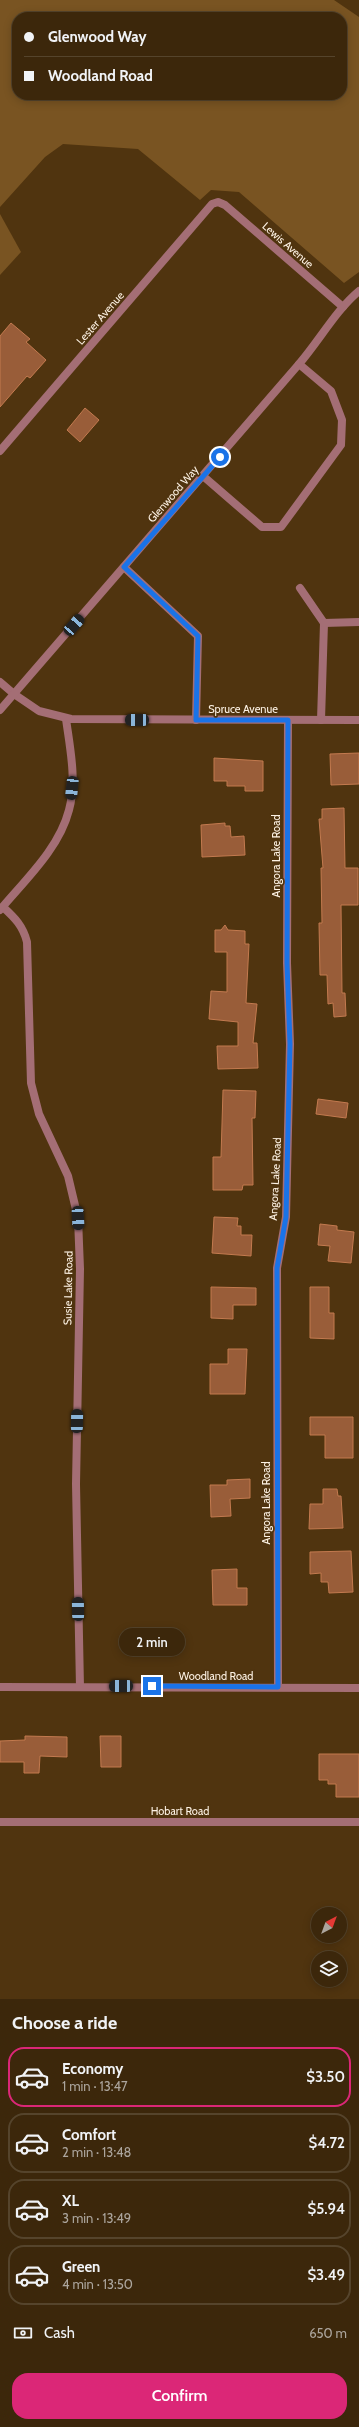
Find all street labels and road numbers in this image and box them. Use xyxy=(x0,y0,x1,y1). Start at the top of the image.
street label: Lewis Avenue xyxy=(260,219,317,271)
street label: Lester Avenue xyxy=(73,288,127,347)
street label: Glenwood Way xyxy=(145,462,202,525)
street label: Spruce Avenue xyxy=(208,702,278,716)
street label: Angora Lake Road xyxy=(269,814,283,898)
street label: Angora Lake Road xyxy=(266,1137,284,1221)
street label: Susie Lake Road xyxy=(60,1251,76,1325)
street label: Angora Lake Road xyxy=(259,1461,273,1545)
street label: Woodland Road xyxy=(179,1669,253,1683)
street label: Hobart Road xyxy=(151,1804,209,1818)

